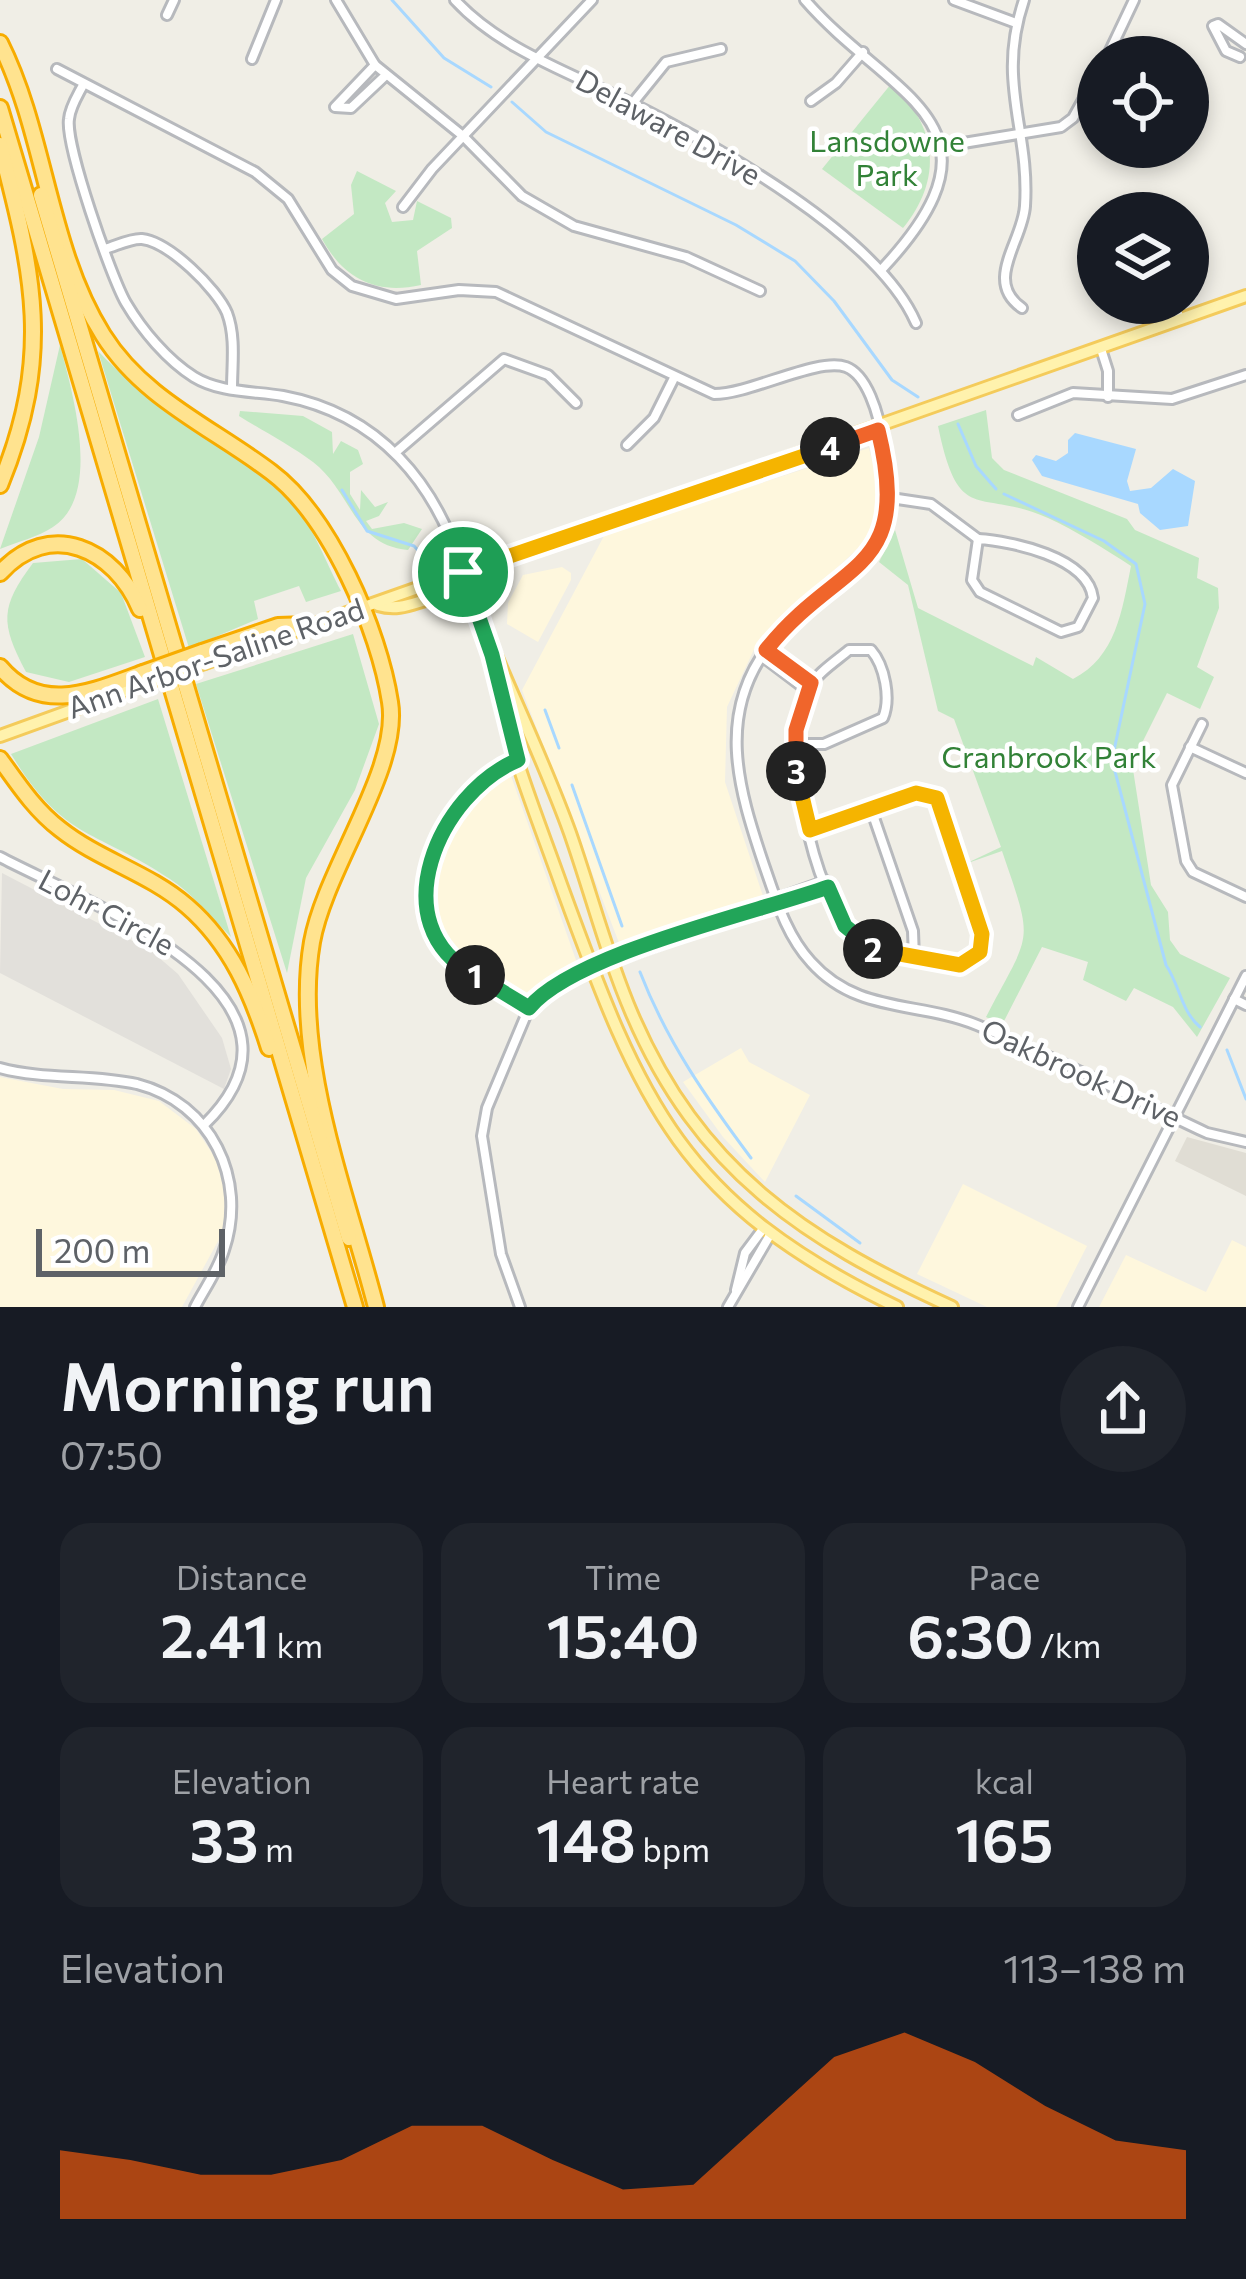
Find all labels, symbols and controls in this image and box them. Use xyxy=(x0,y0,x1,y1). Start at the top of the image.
map controls xyxy=(1077,36,1209,324)
button: locate xyxy=(1077,36,1209,168)
street label: Delaware Drive xyxy=(570,60,768,192)
park label: Lansdowne Park xyxy=(809,121,965,192)
button: layers xyxy=(1077,192,1209,324)
pin: 4 xyxy=(800,417,860,477)
text: 4 xyxy=(820,426,840,467)
pin xyxy=(412,521,514,623)
icon: arrive xyxy=(430,539,496,605)
street label: Ann Arbor-Saline Road xyxy=(62,588,368,725)
park label: Cranbrook Park xyxy=(942,737,1156,774)
pin: 3 xyxy=(766,741,826,801)
text: 3 xyxy=(786,750,806,791)
street label: Lohr Circle xyxy=(33,860,181,962)
pin: 2 xyxy=(843,919,903,979)
text: 2 xyxy=(864,928,882,969)
pin: 1 xyxy=(445,945,505,1005)
text: 1 xyxy=(468,954,482,995)
street label: Oakbrook Drive xyxy=(976,1009,1188,1134)
scale bar xyxy=(36,1223,225,1276)
text: 200 m xyxy=(54,1229,150,1270)
text: Morning run xyxy=(60,1344,435,1425)
button: share xyxy=(1060,1346,1186,1472)
text: 07:50 xyxy=(60,1430,163,1478)
text: Distance xyxy=(176,1556,307,1597)
text: Time xyxy=(585,1556,661,1597)
text: Pace xyxy=(968,1556,1040,1597)
text: 2.41 xyxy=(160,1597,270,1670)
text: 15:40 xyxy=(547,1597,699,1670)
text: 6:30 xyxy=(907,1597,1034,1670)
text: km xyxy=(270,1624,323,1665)
text: /km xyxy=(1034,1624,1101,1665)
text: Elevation xyxy=(172,1760,311,1801)
text: Heart rate xyxy=(546,1760,700,1801)
text: kcal xyxy=(975,1760,1034,1801)
text: 33 xyxy=(190,1801,259,1874)
text: 148 xyxy=(536,1801,636,1874)
text: 165 xyxy=(955,1801,1053,1874)
text: m xyxy=(259,1828,294,1869)
text: bpm xyxy=(636,1828,710,1869)
text: Elevation xyxy=(60,1943,225,1991)
text: 113–138 m xyxy=(1003,1943,1186,1991)

